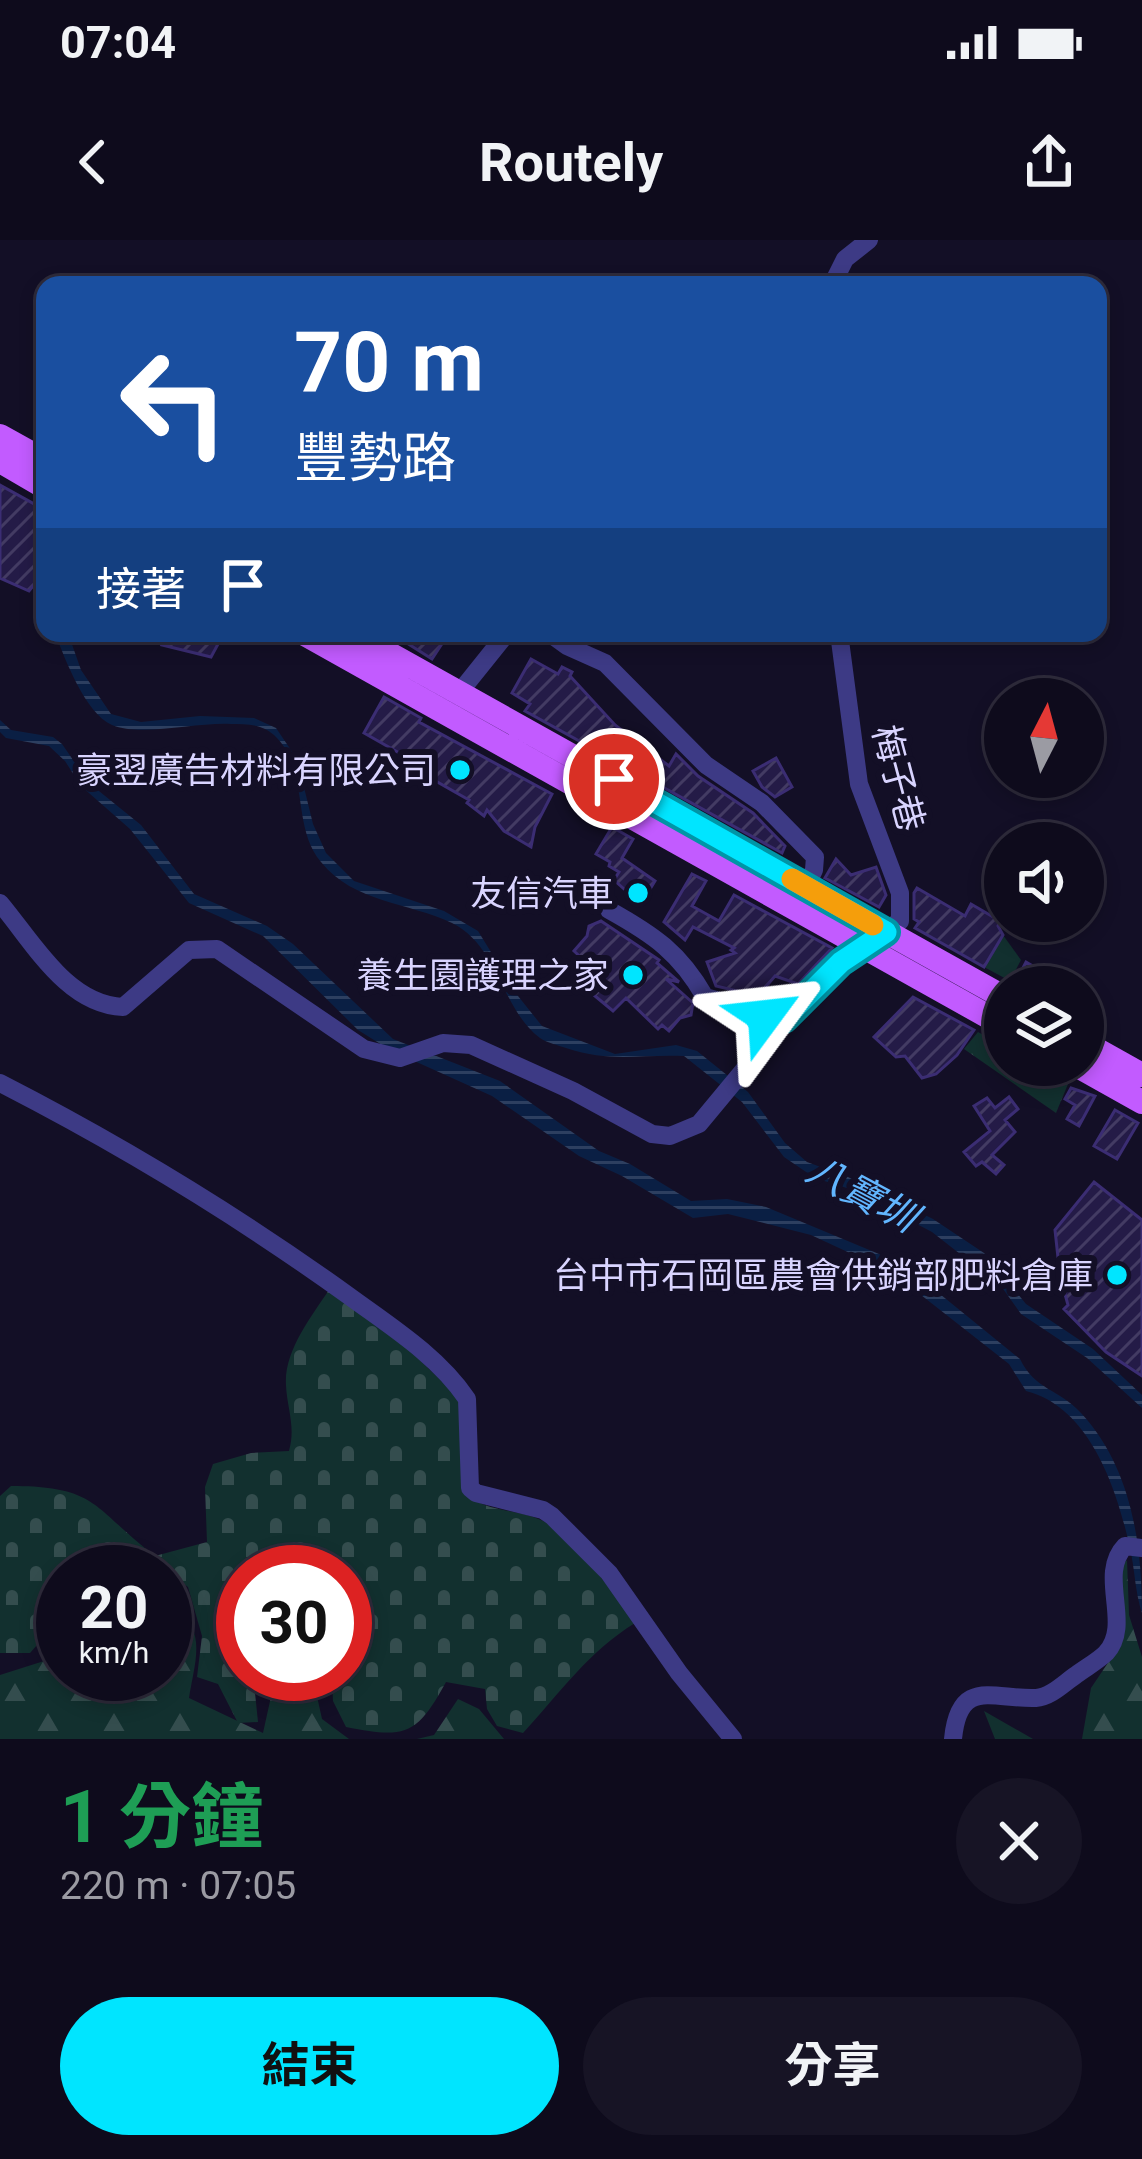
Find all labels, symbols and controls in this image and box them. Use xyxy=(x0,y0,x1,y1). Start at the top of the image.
text: 07:04 xyxy=(60,16,176,69)
icon: back xyxy=(60,129,126,195)
icon: share xyxy=(1016,129,1082,195)
text: Routely xyxy=(479,131,663,194)
text: 70 m xyxy=(294,313,484,412)
icon: left xyxy=(96,324,252,480)
text: 豐勢路 xyxy=(294,427,456,490)
icon: arrive xyxy=(210,552,276,618)
text: 接著 xyxy=(96,563,186,616)
north arrow xyxy=(984,678,1104,798)
map controls xyxy=(984,678,1104,1086)
street label: 梅子巷 xyxy=(864,721,932,836)
pin xyxy=(563,728,665,830)
icon: arrive xyxy=(581,746,647,812)
place label: 豪翌廣告材料有限公司 xyxy=(76,750,436,792)
marker: 豪翌廣告材料有限公司 xyxy=(447,757,473,783)
button: sound xyxy=(984,822,1104,942)
place label: 友信汽車 xyxy=(470,873,614,915)
marker: 友信汽車 xyxy=(625,880,651,906)
position arrow xyxy=(702,953,828,1079)
place label: 養生園護理之家 xyxy=(357,955,609,997)
marker: 養生園護理之家 xyxy=(620,962,646,988)
button: layers xyxy=(984,966,1104,1086)
water label: 八寶圳 xyxy=(799,1146,928,1244)
place label: 台中市石岡區農會供銷部肥料倉庫 xyxy=(553,1255,1093,1297)
marker: 台中市石岡區農會供銷部肥料倉庫 xyxy=(1104,1262,1130,1288)
speed limit sign: 30 xyxy=(216,1545,372,1701)
text: 20 xyxy=(80,1572,148,1643)
text: km/h xyxy=(79,1635,149,1670)
text: 1 分鐘 xyxy=(60,1775,263,1860)
button: close xyxy=(956,1778,1082,1904)
text: 220 m · 07:05 xyxy=(60,1863,296,1909)
button: 結束 xyxy=(60,1997,559,2135)
button: 分享 xyxy=(583,1997,1082,2135)

